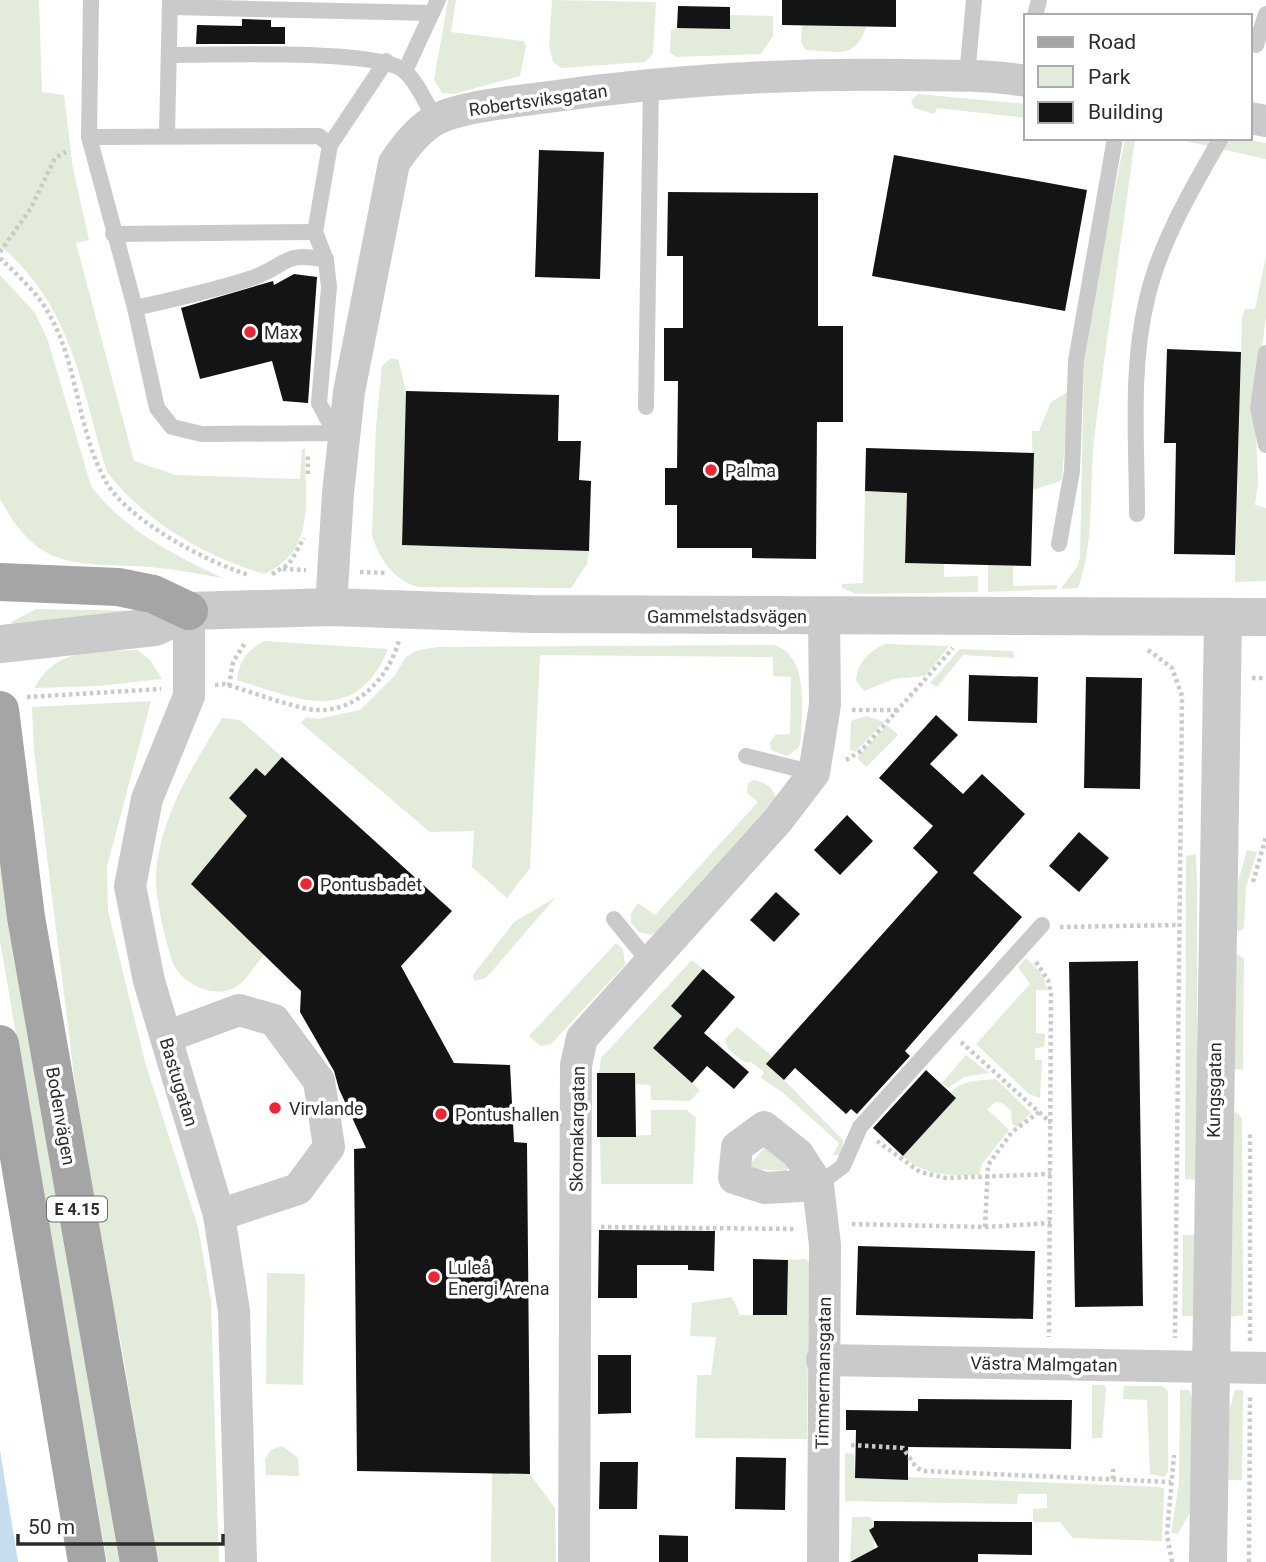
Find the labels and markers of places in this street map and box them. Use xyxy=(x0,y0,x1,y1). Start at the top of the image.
place label: Max xyxy=(264,322,299,343)
marker: Max xyxy=(242,324,258,340)
place label: Palma xyxy=(725,460,776,481)
marker: Palma xyxy=(703,462,719,478)
place label: Pontusbadet xyxy=(320,874,422,895)
marker: Pontusbadet xyxy=(298,876,314,892)
place label: Virvlande xyxy=(289,1098,364,1119)
marker: Virvlande xyxy=(267,1100,283,1116)
place label: Pontushallen xyxy=(455,1104,560,1125)
marker: Pontushallen xyxy=(433,1106,449,1122)
place label: Luleå Energi Arena xyxy=(448,1257,550,1299)
marker: Luleå Energi Arena xyxy=(426,1269,442,1285)

